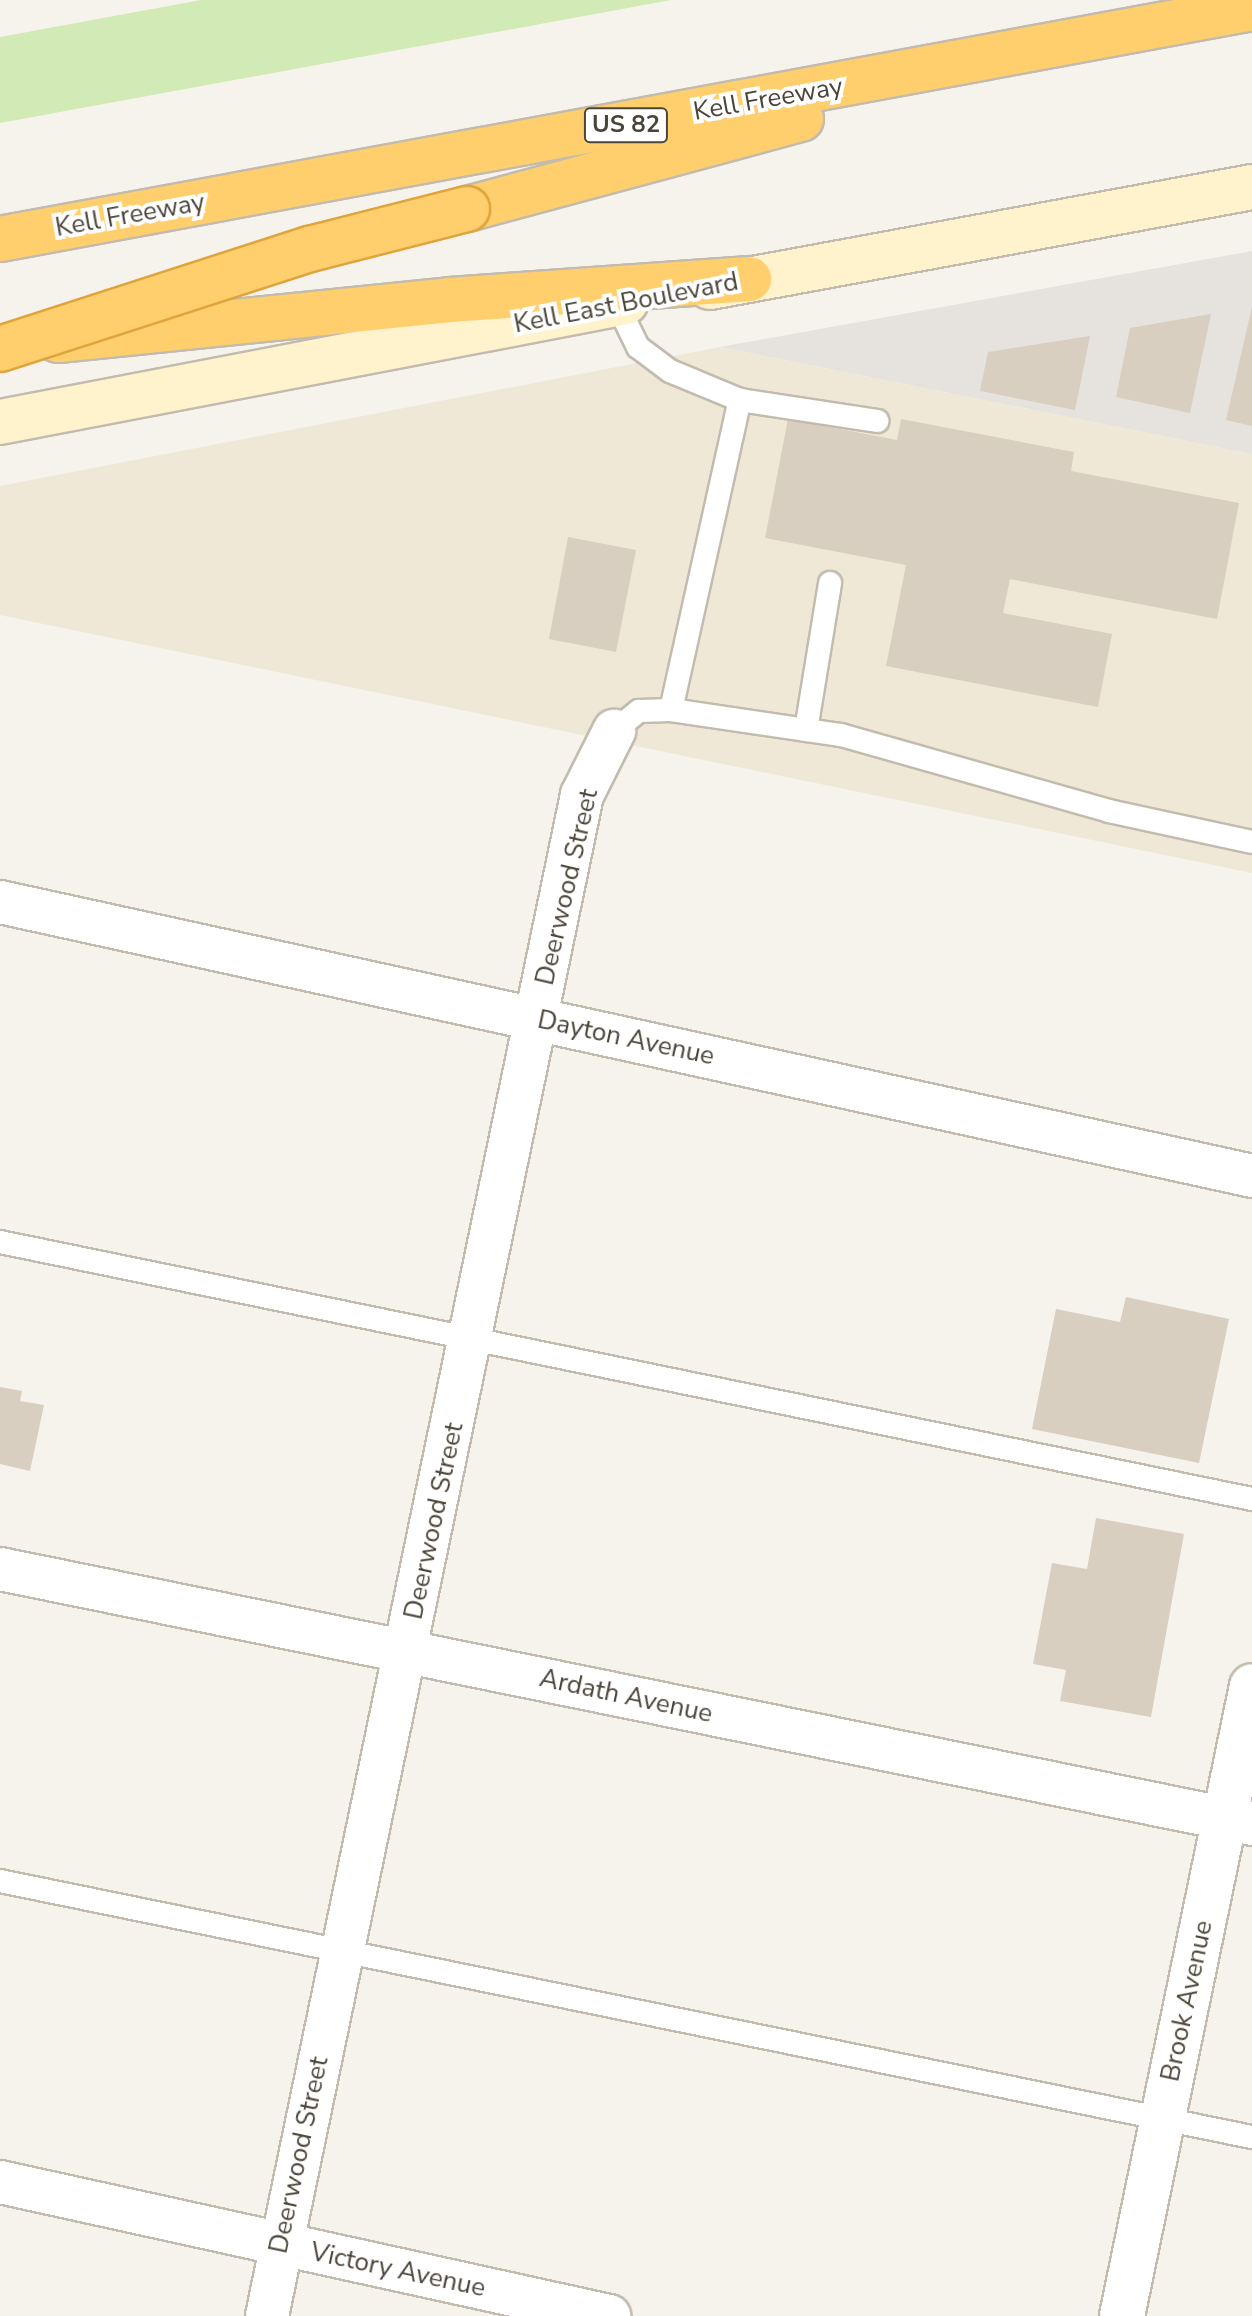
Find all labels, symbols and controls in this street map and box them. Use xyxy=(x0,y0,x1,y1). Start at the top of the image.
street label: Kell Freeway xyxy=(691,71,845,127)
road number: US 82 xyxy=(582,105,670,145)
street label: Kell Freeway xyxy=(53,187,207,243)
street label: Kell East Boulevard xyxy=(511,266,741,340)
street label: Deerwood Street xyxy=(529,786,605,988)
street label: Dayton Avenue xyxy=(535,1004,717,1072)
street label: Deerwood Street xyxy=(398,1420,470,1622)
street label: Ardath Avenue xyxy=(537,1662,715,1730)
street label: Brook Avenue xyxy=(1155,1918,1219,2084)
street label: Deerwood Street xyxy=(263,2054,335,2256)
street label: Victory Avenue xyxy=(308,2236,488,2304)

